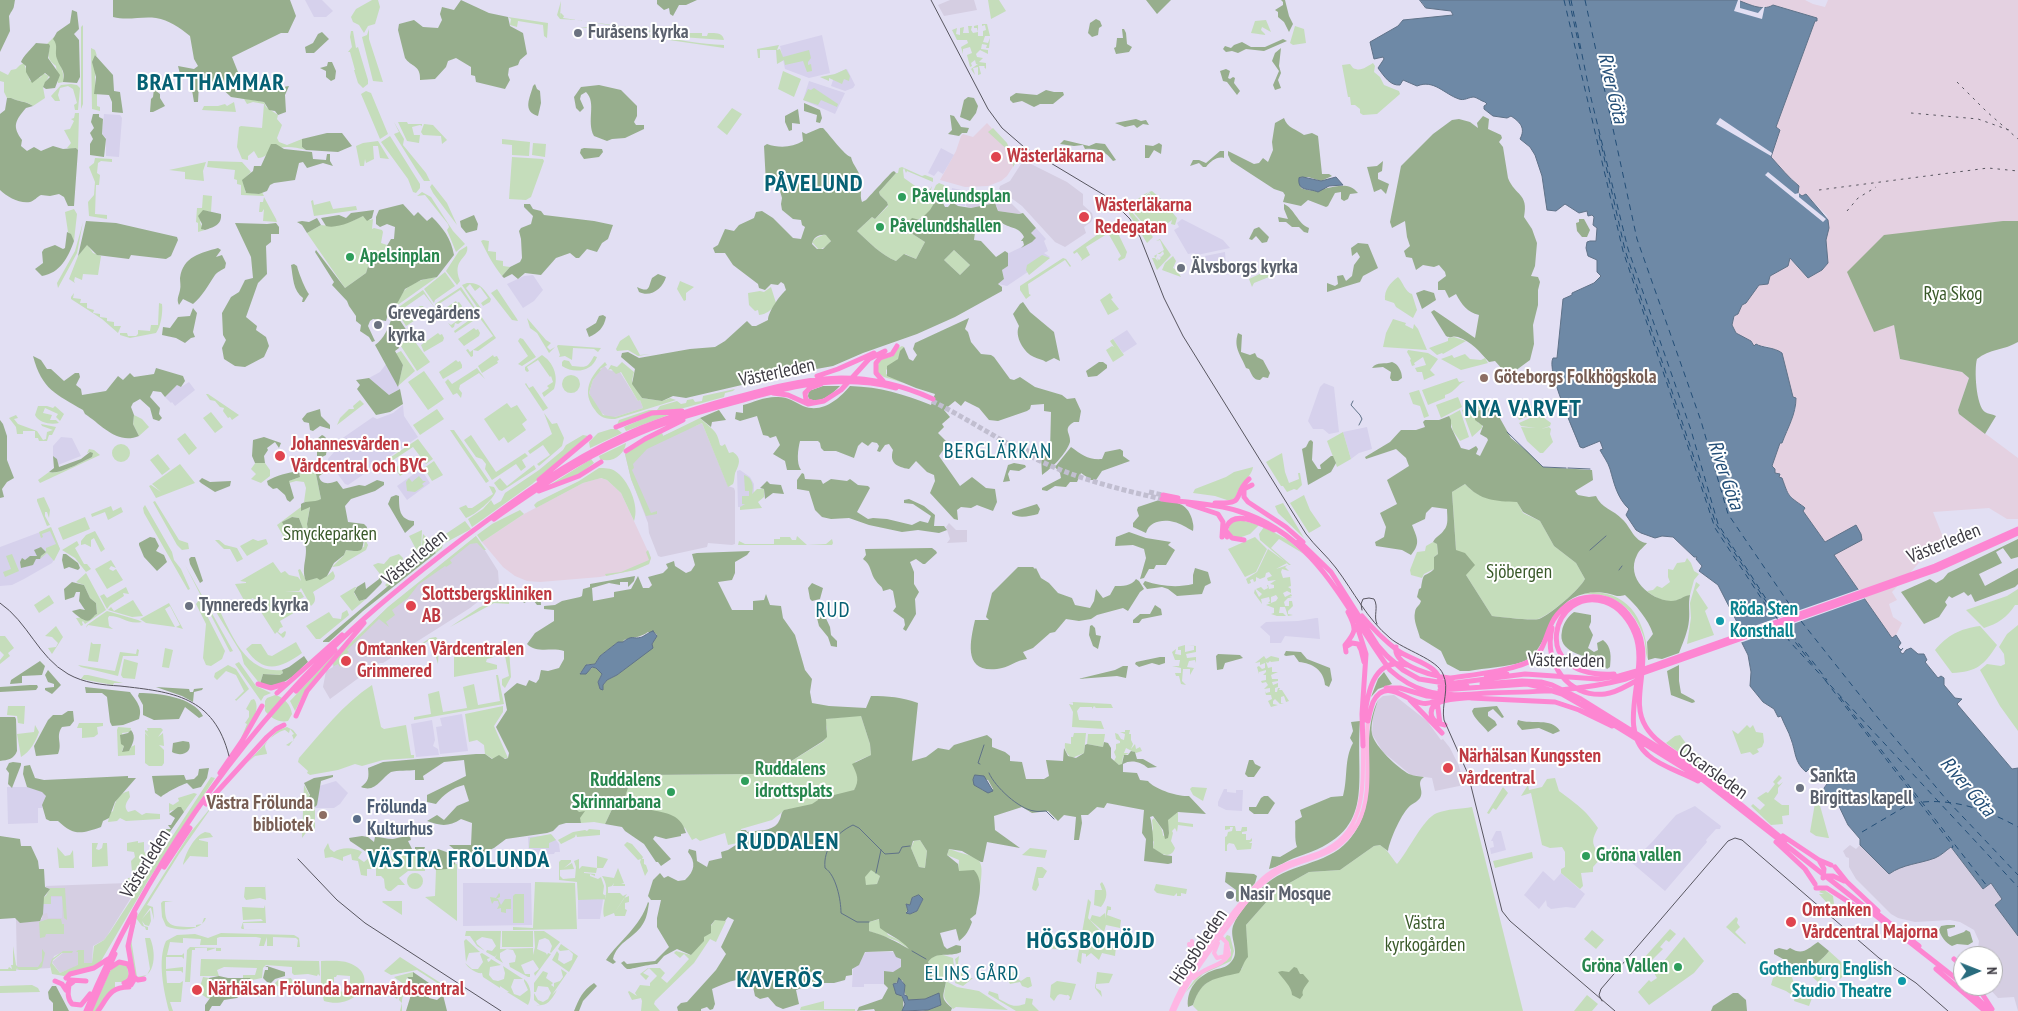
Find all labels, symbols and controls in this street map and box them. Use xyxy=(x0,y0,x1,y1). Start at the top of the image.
place label: Furåsens kyrka xyxy=(588,22,689,44)
marker: Furåsens kyrka xyxy=(572,27,584,39)
water label: River Göta xyxy=(1592,50,1632,126)
district label: BRATTHAMMAR xyxy=(135,69,287,97)
place label: Wästerläkarna xyxy=(1007,146,1104,168)
marker: Wästerläkarna xyxy=(989,150,1003,164)
district label: PÅVELUND xyxy=(763,170,865,198)
place label: Påvelundsplan xyxy=(912,186,1011,208)
marker: Påvelundsplan xyxy=(896,191,908,203)
place label: Wästerläkarna Redegatan xyxy=(1095,195,1192,239)
marker: Wästerläkarna Redegatan xyxy=(1077,210,1091,224)
place label: Påvelundshallen xyxy=(890,216,1001,238)
marker: Påvelundshallen xyxy=(874,221,886,233)
place label: Apelsinplan xyxy=(360,246,440,268)
marker: Apelsinplan xyxy=(344,251,356,263)
place label: Älvsborgs kyrka xyxy=(1191,257,1298,279)
marker: Älvsborgs kyrka xyxy=(1175,262,1187,274)
park label: Rya Skog xyxy=(1923,284,1983,306)
place label: Grevegårdens kyrka xyxy=(388,303,480,347)
marker: Grevegårdens kyrka xyxy=(372,319,384,331)
street label: Västerleden xyxy=(737,354,817,392)
place label: Göteborgs Folkhögskola xyxy=(1494,367,1657,389)
marker: Göteborgs Folkhögskola xyxy=(1478,372,1490,384)
district label: NYA VARVET xyxy=(1463,395,1583,423)
place label: Johannesvården - Vårdcentral och BVC xyxy=(291,434,427,478)
water label: River Göta xyxy=(1702,437,1748,513)
district label: BERGLÄRKAN xyxy=(942,439,1054,465)
marker: Johannesvården - Vårdcentral och BVC xyxy=(273,449,287,463)
street label: Västerleden xyxy=(1904,519,1984,569)
park label: Smyckeparken xyxy=(283,524,377,546)
street label: Västerleden xyxy=(378,525,452,591)
park label: Sjöbergen xyxy=(1486,562,1552,584)
place label: Slottsbergskliniken AB xyxy=(422,584,552,628)
place label: Tynnereds kyrka xyxy=(199,595,308,617)
district label: RUD xyxy=(815,598,851,624)
marker: Slottsbergskliniken AB xyxy=(404,599,418,613)
place label: Röda Sten Konsthall xyxy=(1730,599,1798,643)
marker: Tynnereds kyrka xyxy=(183,600,195,612)
marker: Röda Sten Konsthall xyxy=(1714,615,1726,627)
place label: Omtanken Vårdcentralen Grimmered xyxy=(357,639,524,683)
street label: Västerleden xyxy=(1527,649,1605,673)
marker: Omtanken Vårdcentralen Grimmered xyxy=(339,654,353,668)
street label: Oscarsleden xyxy=(1674,739,1752,805)
place label: Närhälsan Kungssten vårdcentral xyxy=(1459,746,1601,790)
water label: River Göta xyxy=(1934,752,2000,822)
place label: Ruddalens idrottsplats xyxy=(755,759,832,803)
marker: Närhälsan Kungssten vårdcentral xyxy=(1441,761,1455,775)
place label: Sankta Birgittas kapell xyxy=(1810,766,1913,810)
place label: Ruddalens Skrinnarbana xyxy=(572,770,661,814)
marker: Ruddalens idrottsplats xyxy=(739,775,751,787)
marker: Sankta Birgittas kapell xyxy=(1794,782,1806,794)
marker: Ruddalens Skrinnarbana xyxy=(665,786,677,798)
place label: Västra Frölunda bibliotek xyxy=(207,793,313,837)
place label: Frölunda Kulturhus xyxy=(367,797,433,841)
marker: Västra Frölunda bibliotek xyxy=(317,809,329,821)
marker: Frölunda Kulturhus xyxy=(351,813,363,825)
street label: Västerleden xyxy=(116,825,176,903)
district label: RUDDALEN xyxy=(736,828,840,856)
place label: Gröna vallen xyxy=(1596,845,1681,867)
district label: VÄSTRA FRÖLUNDA xyxy=(366,846,552,874)
marker: Gröna vallen xyxy=(1580,850,1592,862)
place label: Nasir Mosque xyxy=(1240,884,1331,906)
marker: Nasir Mosque xyxy=(1224,889,1236,901)
place label: Omtanken Vårdcentral Majorna xyxy=(1802,900,1938,944)
street label: Högsboleden xyxy=(1165,905,1233,989)
park label: Västra kyrkogården xyxy=(1385,913,1465,957)
marker: Omtanken Vårdcentral Majorna xyxy=(1784,915,1798,929)
district label: HÖGSBOHÖJD xyxy=(1025,927,1157,955)
north arrow xyxy=(1953,946,2003,996)
place label: Gröna Vallen xyxy=(1582,956,1668,978)
place label: Gothenburg English Studio Theatre xyxy=(1759,959,1892,1003)
marker: Gröna Vallen xyxy=(1672,961,1684,973)
district label: ELINS GÅRD xyxy=(924,962,1020,986)
district label: KAVERÖS xyxy=(736,966,824,994)
text: N xyxy=(1983,967,2001,975)
marker: Gothenburg English Studio Theatre xyxy=(1896,975,1908,987)
place label: Närhälsan Frölunda barnavårdscentral xyxy=(208,979,464,1001)
marker: Närhälsan Frölunda barnavårdscentral xyxy=(190,983,204,997)

